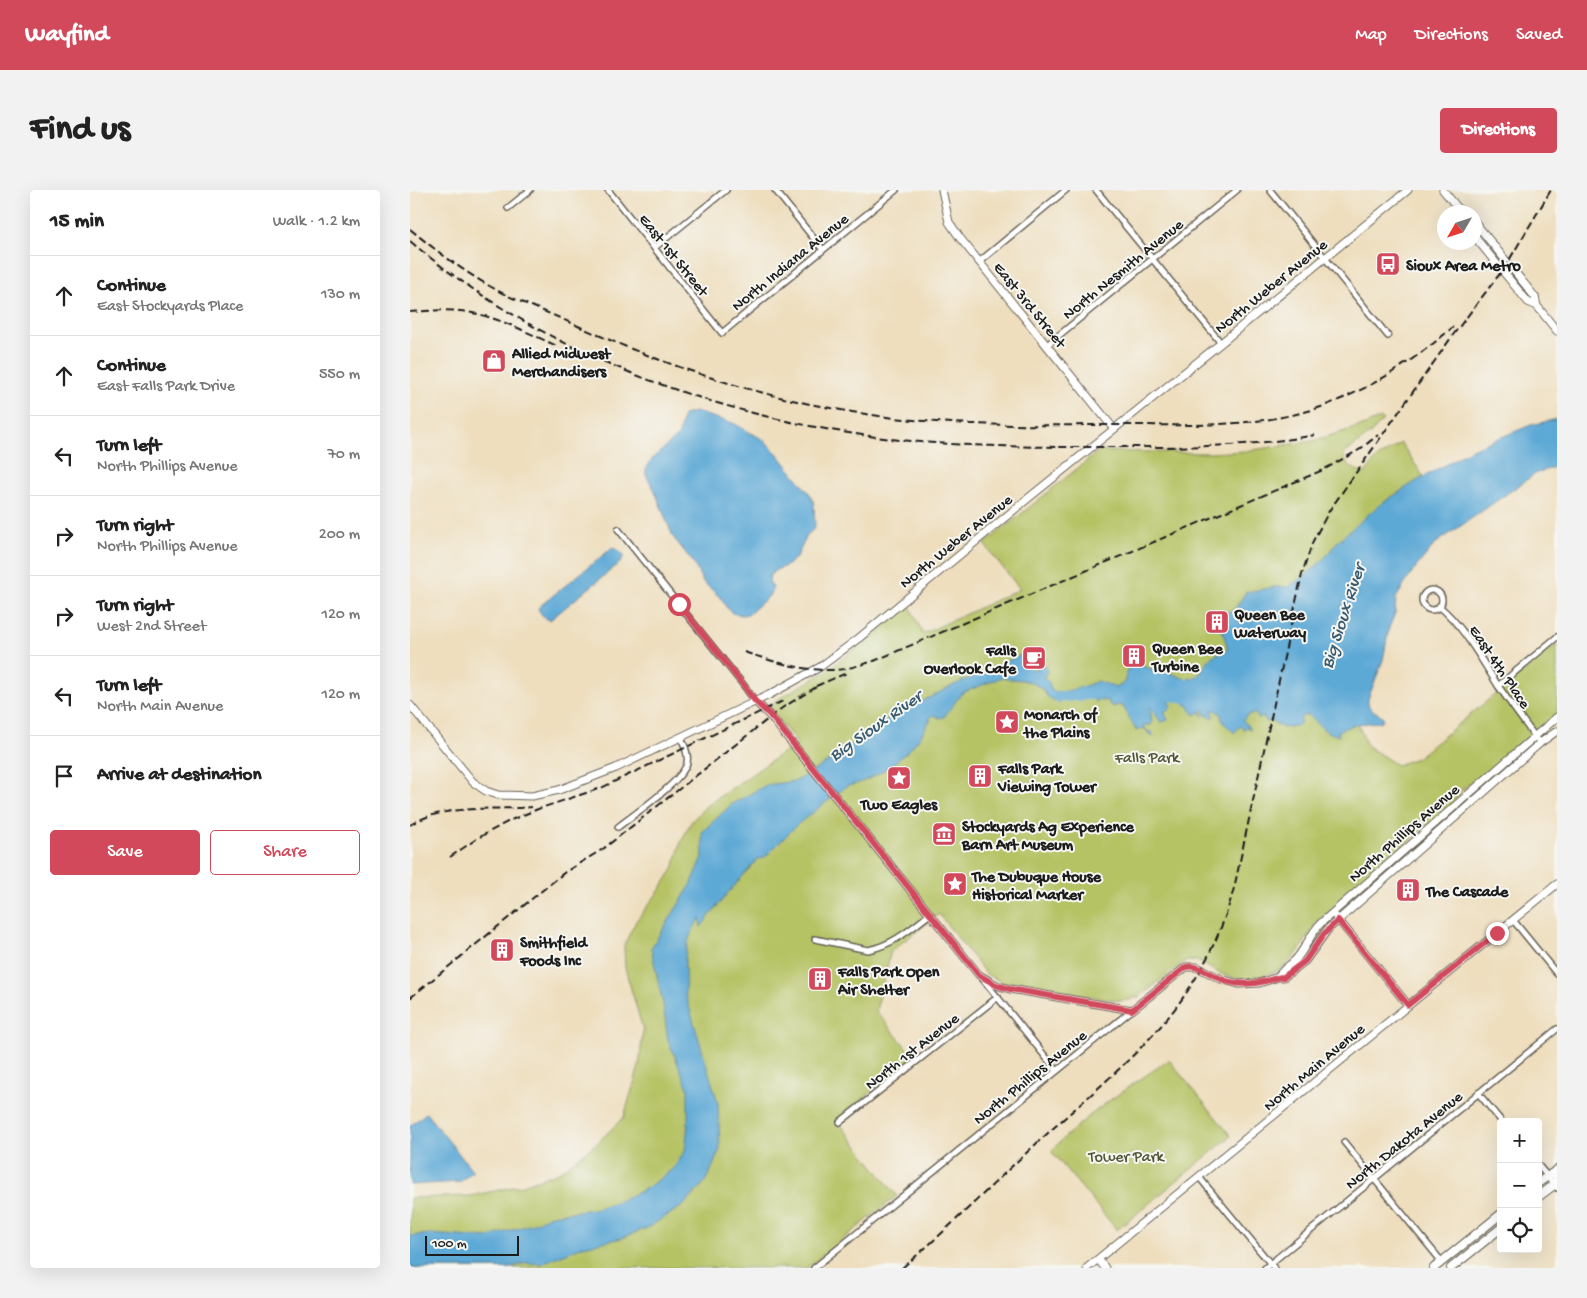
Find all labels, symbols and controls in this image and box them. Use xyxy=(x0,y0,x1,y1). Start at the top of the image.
text: Wayfind xyxy=(25,21,109,50)
text: Map xyxy=(1355,25,1387,46)
text: Directions xyxy=(1415,25,1488,46)
text: Saved xyxy=(1516,25,1562,46)
button: Directions xyxy=(1440,108,1557,153)
text: Find us xyxy=(30,110,130,151)
north arrow xyxy=(1437,205,1482,250)
text: 15 min xyxy=(50,210,104,235)
street label: North Indiana Avenue xyxy=(729,210,854,317)
street label: East 1st Street xyxy=(633,211,712,302)
text: Walk · 1.2 km xyxy=(273,213,360,232)
street label: North Nesmith Avenue xyxy=(1060,216,1189,325)
street label: North Weber Avenue xyxy=(1212,236,1333,339)
bus stop icon: Sioux Area Metro xyxy=(1375,251,1401,277)
place label: Sioux Area Metro xyxy=(1406,258,1521,277)
street label: East 3rd Street xyxy=(988,259,1070,354)
text: Continue xyxy=(97,275,166,298)
icon: ahead xyxy=(50,282,78,310)
text: 130 m xyxy=(321,286,360,305)
text: East Stockyards Place xyxy=(97,298,243,317)
place label: Allied Midwest Merchandisers xyxy=(511,346,612,383)
shop icon: Allied Midwest Merchandisers xyxy=(481,348,507,374)
text: Continue xyxy=(97,355,166,378)
icon: ahead xyxy=(50,362,78,390)
text: 550 m xyxy=(319,366,360,385)
text: East Falls Park Drive xyxy=(97,378,235,397)
text: Turn left xyxy=(97,435,161,458)
icon: left xyxy=(50,442,78,470)
text: 70 m xyxy=(327,446,360,465)
text: North Phillips Avenue xyxy=(97,458,237,477)
street label: North Weber Avenue xyxy=(897,491,1018,594)
text: Turn right xyxy=(97,515,173,538)
icon: right xyxy=(50,522,78,550)
text: 200 m xyxy=(319,526,360,545)
text: North Phillips Avenue xyxy=(97,538,237,557)
water label: Big Sioux River xyxy=(1318,559,1372,672)
route start xyxy=(668,593,691,616)
text: Turn right xyxy=(97,595,173,618)
icon: right xyxy=(50,602,78,630)
text: 120 m xyxy=(321,606,360,625)
place label: Queen Bee Waterway xyxy=(1233,607,1306,644)
building icon: Queen Bee Waterway xyxy=(1204,609,1230,635)
text: West 2nd Street xyxy=(97,618,206,637)
street label: East 4th Place xyxy=(1463,623,1533,714)
place label: Queen Bee Turbine xyxy=(1150,641,1224,678)
place label: Falls Overlook Cafe xyxy=(924,643,1017,680)
building icon: Queen Bee Turbine xyxy=(1121,643,1147,669)
cafe icon: Falls Overlook Cafe xyxy=(1021,645,1047,671)
text: Turn left xyxy=(97,675,161,698)
icon: left xyxy=(50,682,78,710)
water label: Big Sioux River xyxy=(826,685,930,767)
text: 120 m xyxy=(321,686,360,705)
text: North Main Avenue xyxy=(97,698,223,717)
place label: Monarch of the Plains xyxy=(1022,706,1099,744)
place icon: Monarch of the Plains xyxy=(994,709,1020,735)
park label: Falls Park xyxy=(1114,750,1181,769)
place label: Falls Park Viewing Tower xyxy=(997,761,1098,798)
icon: arrive xyxy=(50,762,78,790)
building icon: Falls Park Viewing Tower xyxy=(967,763,993,789)
text: Arrive at destination xyxy=(97,764,261,787)
place icon: Two Eagles xyxy=(886,765,912,791)
street label: North Phillips Avenue xyxy=(1346,781,1465,888)
place label: Two Eagles xyxy=(859,797,938,816)
place label: Stockyards Ag Experience Barn Art Museum xyxy=(961,819,1135,856)
museum icon: Stockyards Ag Experience Barn Art Museum xyxy=(931,821,957,847)
button: Save xyxy=(50,830,200,875)
button: Share xyxy=(210,830,360,875)
place label: The Dubuque House Historical Marker xyxy=(970,869,1102,906)
place icon: The Dubuque House Historical Marker xyxy=(942,871,968,897)
building icon: The Cascade xyxy=(1395,877,1421,903)
place label: The Cascade xyxy=(1424,884,1509,903)
route end xyxy=(1486,922,1509,945)
place label: Smithfield Foods Inc xyxy=(519,934,589,972)
building icon: Smithfield Foods Inc xyxy=(489,937,515,963)
place label: Falls Park Open Air Shelter xyxy=(837,964,940,1001)
building icon: Falls Park Open Air Shelter xyxy=(807,966,833,992)
street label: North 1st Avenue xyxy=(862,1010,965,1095)
street label: North Main Avenue xyxy=(1261,1020,1370,1117)
street label: North Phillips Avenue xyxy=(971,1027,1092,1130)
street label: North Dakota Avenue xyxy=(1343,1088,1468,1195)
map controls xyxy=(1497,1118,1542,1253)
button: + xyxy=(1497,1118,1542,1163)
park label: Tower Park xyxy=(1087,1149,1165,1168)
button: − xyxy=(1497,1163,1542,1208)
button: locate xyxy=(1497,1208,1542,1253)
scale bar xyxy=(425,1233,519,1256)
text: 100 m xyxy=(432,1236,467,1253)

